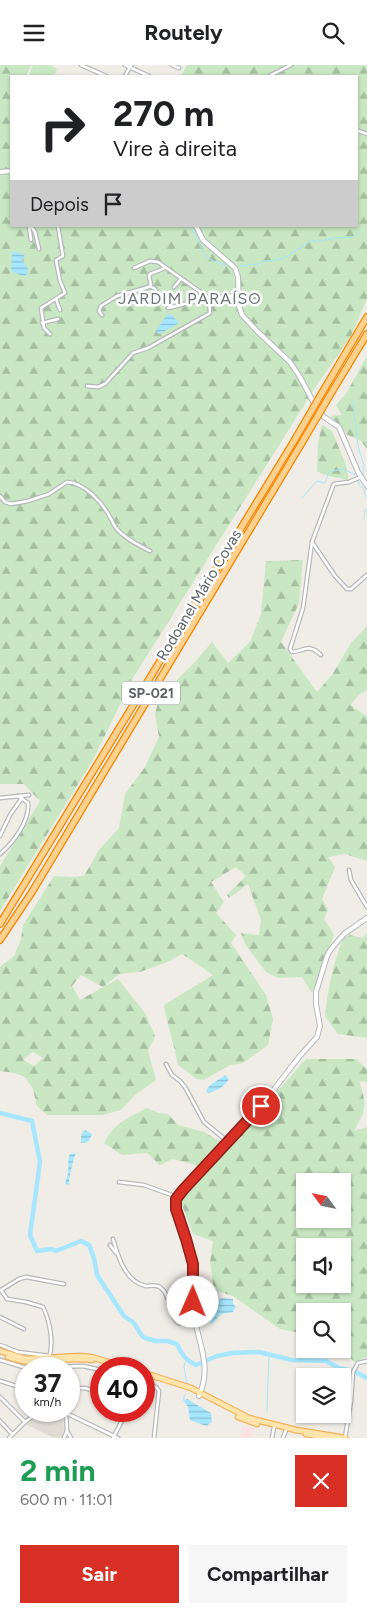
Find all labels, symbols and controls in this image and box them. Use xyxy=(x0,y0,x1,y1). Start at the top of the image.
icon: menu xyxy=(20,19,48,47)
text: Routely xyxy=(144,19,223,46)
icon: search xyxy=(319,19,347,47)
text: 270 m xyxy=(113,93,214,135)
icon: right xyxy=(30,95,95,160)
text: Vire à direita xyxy=(113,135,237,162)
icon: arrive xyxy=(99,190,127,218)
text: Depois xyxy=(30,193,89,216)
district label: JARDIM PARAÍSO xyxy=(118,289,262,308)
street label: Rodoanel Mário Covas xyxy=(153,526,245,664)
road number: SP-021 xyxy=(122,681,180,705)
pin xyxy=(240,1085,282,1127)
icon: arrive xyxy=(247,1092,275,1120)
north arrow xyxy=(296,1173,351,1227)
map controls xyxy=(296,1173,351,1423)
button: sound xyxy=(296,1238,351,1293)
position arrow xyxy=(166,1275,218,1327)
button: search xyxy=(296,1303,351,1358)
speed limit sign: 40 xyxy=(90,1357,155,1422)
text: 37 xyxy=(34,1368,61,1398)
button: layers xyxy=(296,1368,351,1423)
text: km/h xyxy=(34,1395,61,1409)
text: 2 min xyxy=(20,1452,96,1489)
button: close xyxy=(295,1455,347,1507)
text: 600 m · 11:01 xyxy=(20,1490,113,1509)
button: Sair xyxy=(20,1545,179,1603)
button: Compartilhar xyxy=(189,1545,347,1603)

